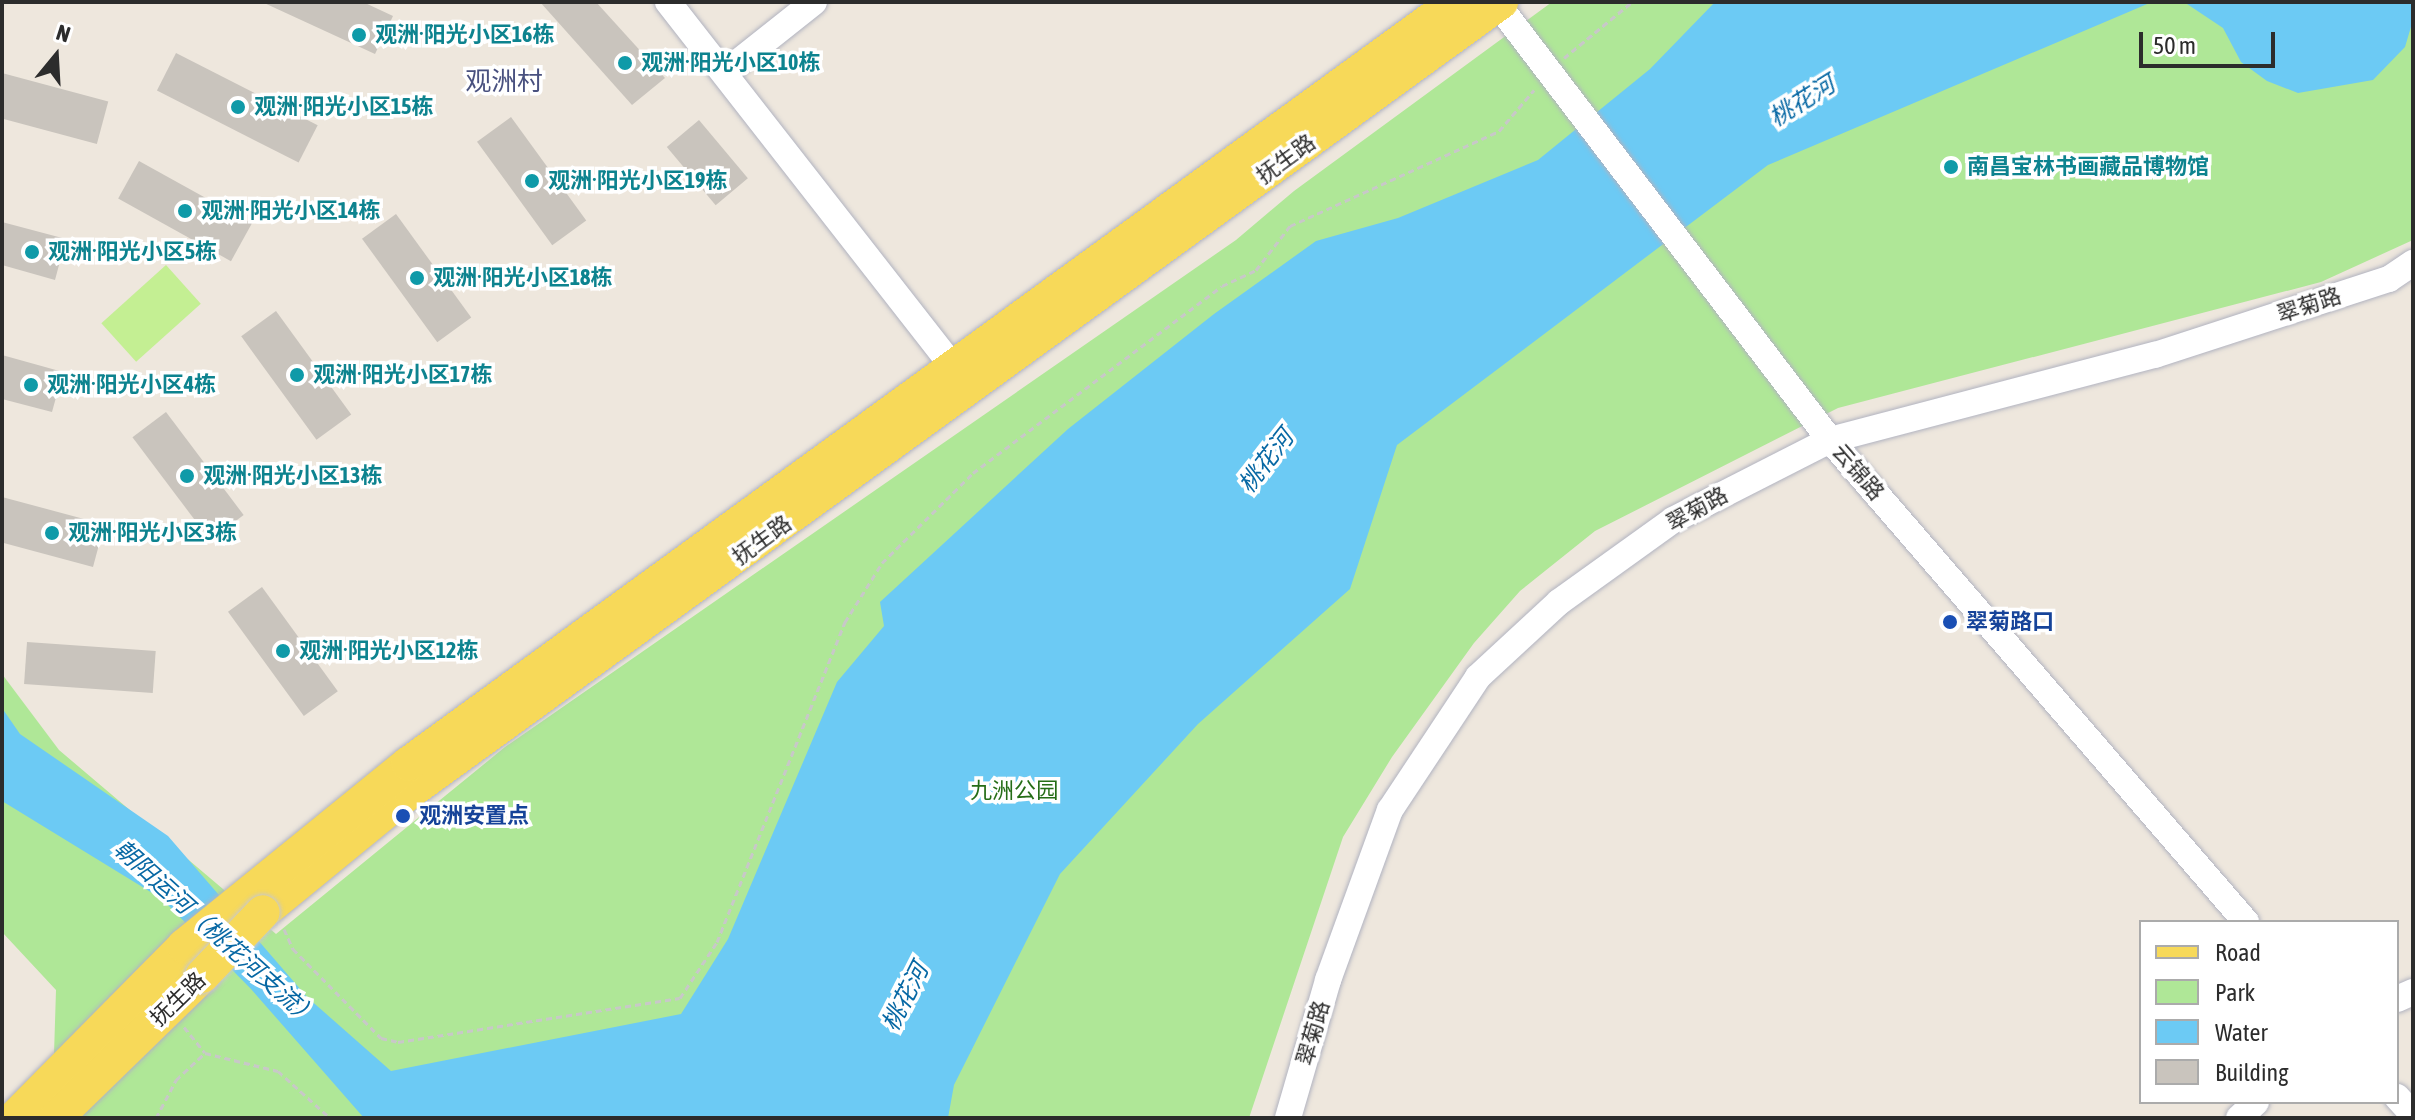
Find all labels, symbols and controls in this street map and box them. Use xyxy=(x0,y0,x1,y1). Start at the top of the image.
north arrow xyxy=(16,16,96,96)
scale bar xyxy=(2143,16,2279,66)
text: N xyxy=(53,19,74,48)
place label: 观洲·阳光小区16栋 xyxy=(375,22,554,48)
marker: 观洲·阳光小区16栋 xyxy=(350,26,368,44)
text: 50 m xyxy=(2153,32,2196,59)
place label: 观洲·阳光小区10栋 xyxy=(641,50,820,76)
marker: 观洲·阳光小区10栋 xyxy=(616,54,634,72)
district label: 观洲村 xyxy=(465,66,543,98)
water label: 桃花河 xyxy=(1764,70,1840,132)
place label: 观洲·阳光小区15栋 xyxy=(254,94,433,120)
marker: 观洲·阳光小区15栋 xyxy=(229,98,247,116)
street label: 抚生路 xyxy=(1252,129,1320,189)
place label: 南昌宝林书画藏品博物馆 xyxy=(1967,154,2209,180)
marker: 南昌宝林书画藏品博物馆 xyxy=(1942,158,1960,176)
place label: 观洲·阳光小区19栋 xyxy=(548,168,727,194)
marker: 观洲·阳光小区19栋 xyxy=(523,172,541,190)
place label: 观洲·阳光小区14栋 xyxy=(201,198,380,224)
marker: 观洲·阳光小区14栋 xyxy=(176,202,194,220)
place label: 观洲·阳光小区5栋 xyxy=(48,239,217,265)
marker: 观洲·阳光小区5栋 xyxy=(23,243,41,261)
place label: 观洲·阳光小区18栋 xyxy=(433,265,612,291)
marker: 观洲·阳光小区18栋 xyxy=(408,269,426,287)
street label: 翠菊路 xyxy=(2274,282,2344,328)
place label: 观洲·阳光小区17栋 xyxy=(313,362,492,388)
marker: 观洲·阳光小区17栋 xyxy=(288,366,306,384)
place label: 观洲·阳光小区4栋 xyxy=(47,372,216,398)
marker: 观洲·阳光小区4栋 xyxy=(22,376,40,394)
water label: 桃花河 xyxy=(1232,424,1300,498)
street label: 云锦路 xyxy=(1826,438,1890,506)
place label: 观洲·阳光小区13栋 xyxy=(203,463,382,489)
marker: 观洲·阳光小区13栋 xyxy=(178,467,196,485)
street label: 翠菊路 xyxy=(1662,481,1732,537)
street label: 抚生路 xyxy=(728,510,796,570)
place label: 观洲·阳光小区3栋 xyxy=(68,520,237,546)
marker: 观洲·阳光小区3栋 xyxy=(43,524,61,542)
place label: 翠菊路口 xyxy=(1966,609,2054,635)
marker: 翠菊路口 xyxy=(1941,613,1959,631)
place label: 观洲·阳光小区12栋 xyxy=(299,638,478,664)
marker: 观洲·阳光小区12栋 xyxy=(274,642,292,660)
park label: 九洲公园 xyxy=(970,778,1058,804)
place label: 观洲安置点 xyxy=(419,803,529,829)
marker: 观洲安置点 xyxy=(394,807,412,825)
water label: 朝阳运河（桃花河支流） xyxy=(108,834,324,1032)
legend xyxy=(2139,920,2399,1104)
text: Road xyxy=(2215,939,2261,966)
water label: 桃花河 xyxy=(876,958,934,1036)
street label: 抚生路 xyxy=(145,967,211,1031)
text: Park xyxy=(2215,979,2255,1006)
street label: 翠菊路 xyxy=(1291,998,1335,1068)
text: Water xyxy=(2215,1019,2268,1046)
text: Building xyxy=(2215,1059,2288,1086)

